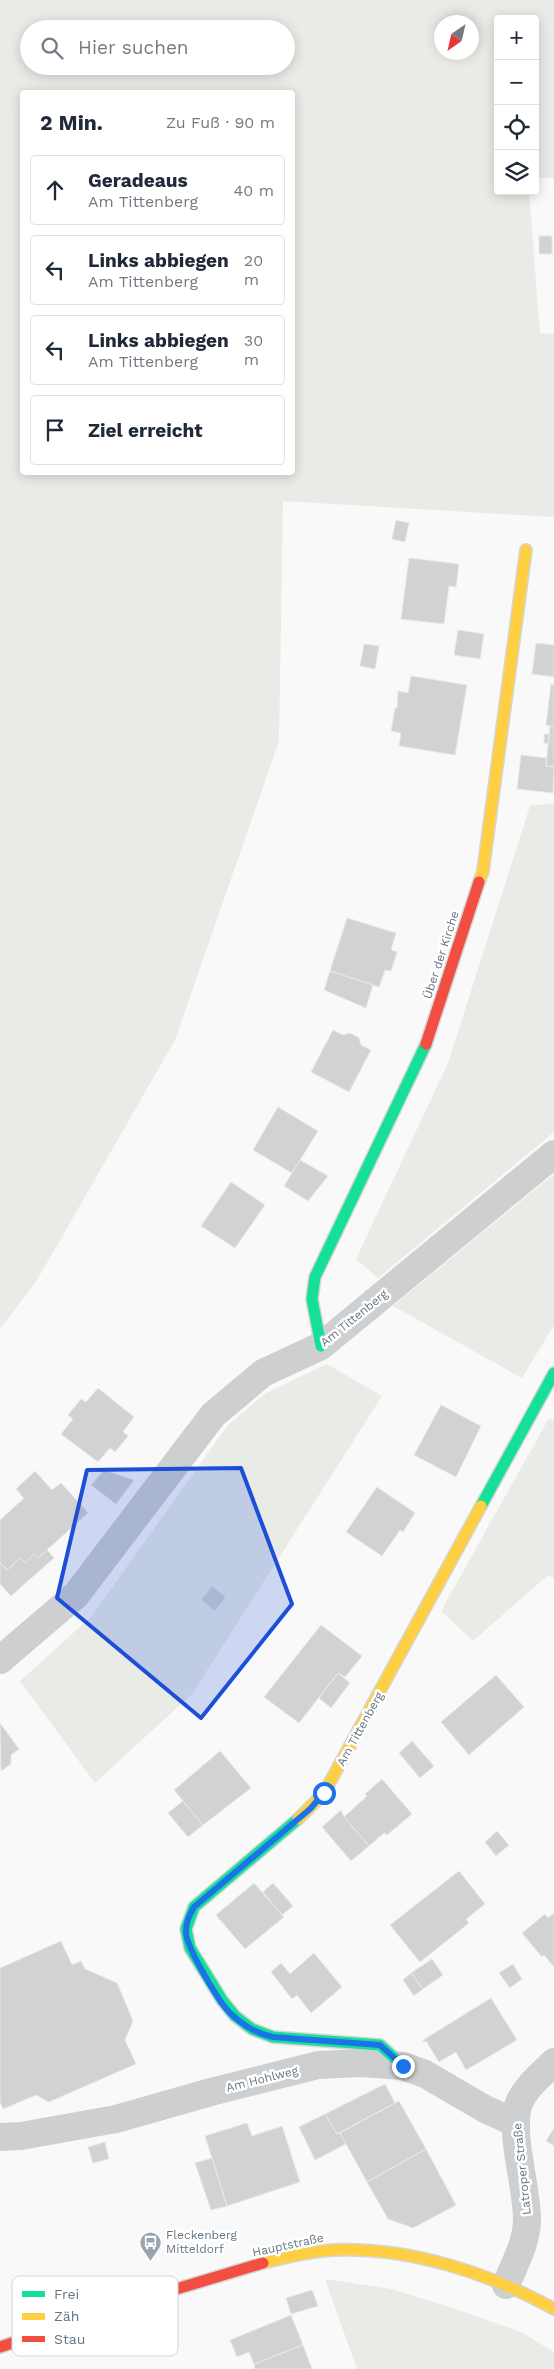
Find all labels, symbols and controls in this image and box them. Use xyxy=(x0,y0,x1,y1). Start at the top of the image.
north arrow xyxy=(434,15,479,60)
map controls xyxy=(494,15,539,195)
button: + xyxy=(494,15,539,60)
search box xyxy=(20,20,295,75)
icon: search xyxy=(38,34,66,62)
text: Hier suchen xyxy=(78,36,189,59)
button: − xyxy=(494,60,539,105)
button: locate xyxy=(494,105,539,150)
text: 2 Min. xyxy=(40,110,103,135)
text: Zu Fuß · 90 m xyxy=(166,113,275,132)
button: layers xyxy=(494,150,539,195)
text: Geradeaus xyxy=(88,169,188,192)
icon: ahead xyxy=(41,176,69,204)
text: 40 m xyxy=(234,181,274,200)
text: Am Tittenberg xyxy=(88,192,198,211)
text: Links abbiegen xyxy=(88,249,229,272)
text: 20 m xyxy=(244,251,263,289)
icon: left xyxy=(41,256,69,284)
text: Am Tittenberg xyxy=(88,272,198,291)
text: Links abbiegen xyxy=(88,329,229,352)
text: 30 m xyxy=(244,331,263,369)
icon: left xyxy=(41,336,69,364)
text: Am Tittenberg xyxy=(88,352,198,371)
icon: arrive xyxy=(41,416,69,444)
text: Ziel erreicht xyxy=(88,419,203,442)
street label: Über der Kirche xyxy=(420,909,462,1001)
street label: Am Tittenberg xyxy=(318,1286,391,1349)
street label: Am Tittenberg xyxy=(334,1689,386,1768)
route start xyxy=(313,1782,336,1805)
route end xyxy=(392,2055,415,2078)
street label: Am Hohlweg xyxy=(225,2063,300,2095)
street label: Latroper Straße xyxy=(510,2122,534,2216)
place label: Fleckenberg Mitteldorf xyxy=(166,2228,238,2256)
bus stop icon: Fleckenberg Mitteldorf xyxy=(138,2230,162,2261)
street label: Hauptstraße xyxy=(251,2231,325,2259)
legend xyxy=(12,2276,178,2356)
text: Frei xyxy=(54,2286,79,2302)
text: Zäh xyxy=(54,2308,79,2324)
text: Stau xyxy=(54,2331,85,2347)

